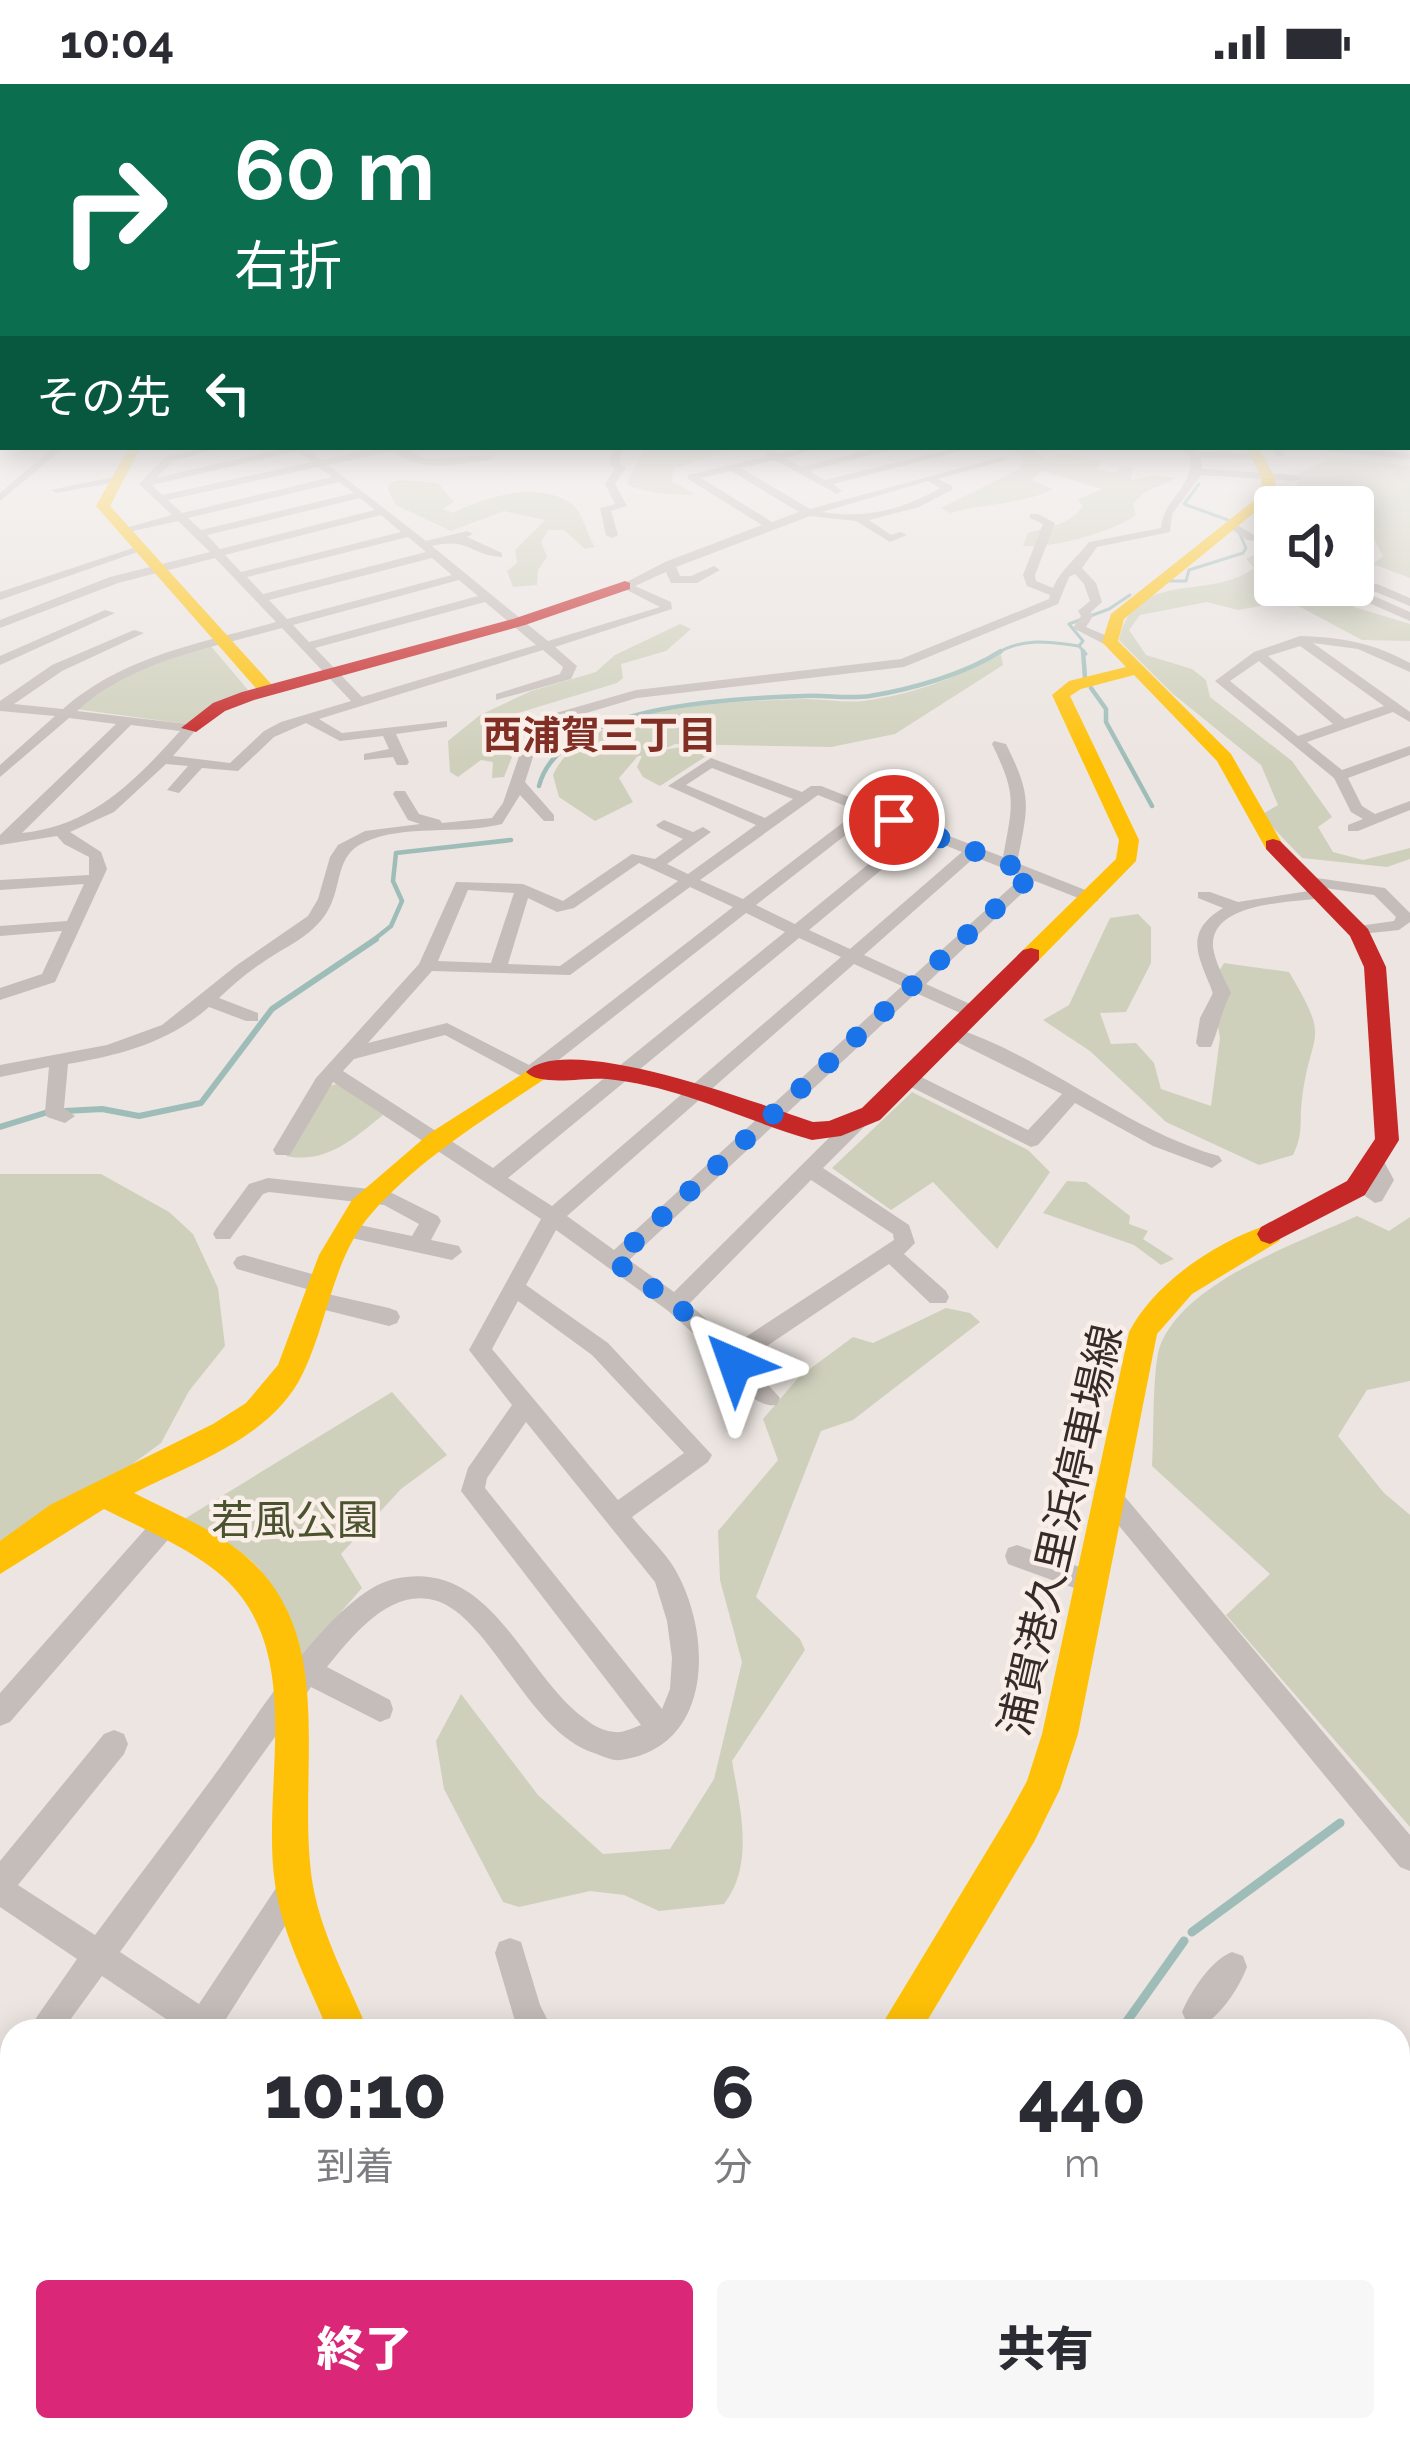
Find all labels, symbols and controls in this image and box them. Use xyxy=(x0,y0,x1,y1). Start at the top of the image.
text: 10:04 xyxy=(60,16,174,69)
text: 60 m xyxy=(234,121,435,220)
icon: right xyxy=(36,132,192,288)
text: 右折 xyxy=(234,234,342,298)
icon: left xyxy=(195,360,261,426)
text: その先 xyxy=(36,371,171,424)
map controls xyxy=(1254,486,1374,606)
button: sound xyxy=(1254,486,1374,606)
district label: 西浦賀三丁目 xyxy=(483,712,717,758)
pin xyxy=(843,769,945,871)
icon: arrive xyxy=(861,787,927,853)
position arrow xyxy=(672,1301,798,1427)
street label: 浦賀港久里浜停車場線 xyxy=(989,1320,1132,1740)
park label: 若風公園 xyxy=(211,1496,379,1545)
text: 10:10 xyxy=(264,2050,447,2135)
text: 6 xyxy=(711,2050,755,2135)
text: 440 xyxy=(1019,2055,1146,2140)
text: m xyxy=(1064,2140,1100,2186)
text: 到着 xyxy=(316,2143,394,2189)
text: 分 xyxy=(713,2143,752,2189)
button: 終了 xyxy=(36,2280,693,2418)
button: 共有 xyxy=(717,2280,1374,2418)

